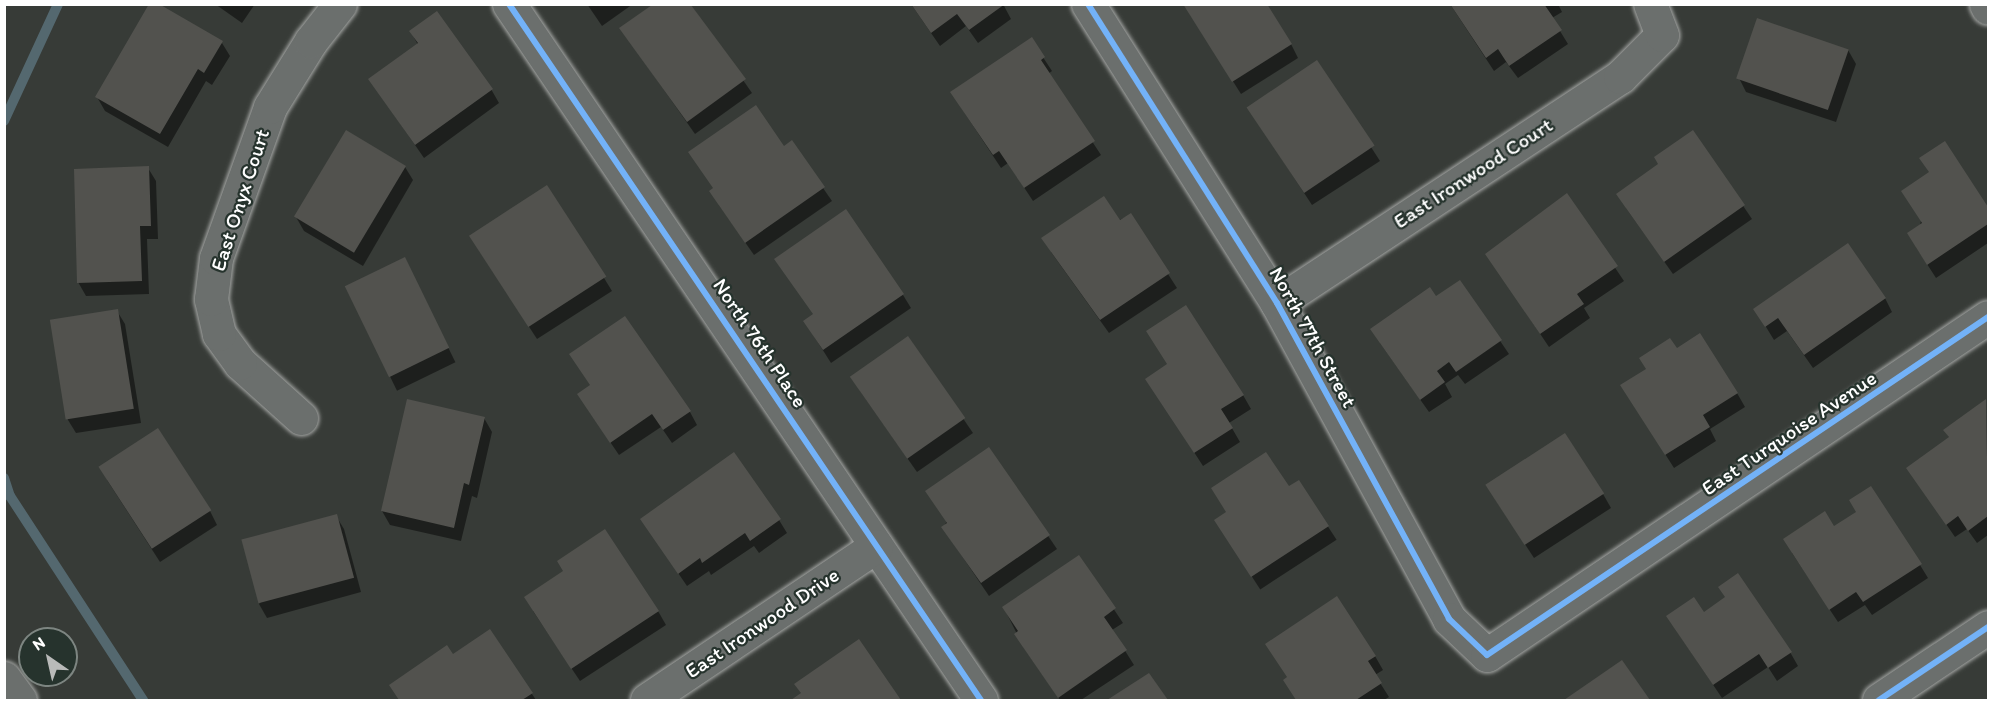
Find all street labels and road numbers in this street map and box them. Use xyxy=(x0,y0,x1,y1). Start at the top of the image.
street label: East Ironwood Court xyxy=(1388,112,1558,234)
street label: East Onyx Court xyxy=(205,126,275,274)
street label: North 77th Street xyxy=(1264,262,1362,412)
street label: North 76th Place xyxy=(708,274,812,412)
street label: East Turquoise Avenue xyxy=(1698,366,1880,500)
street label: East Ironwood Drive xyxy=(680,562,844,684)

